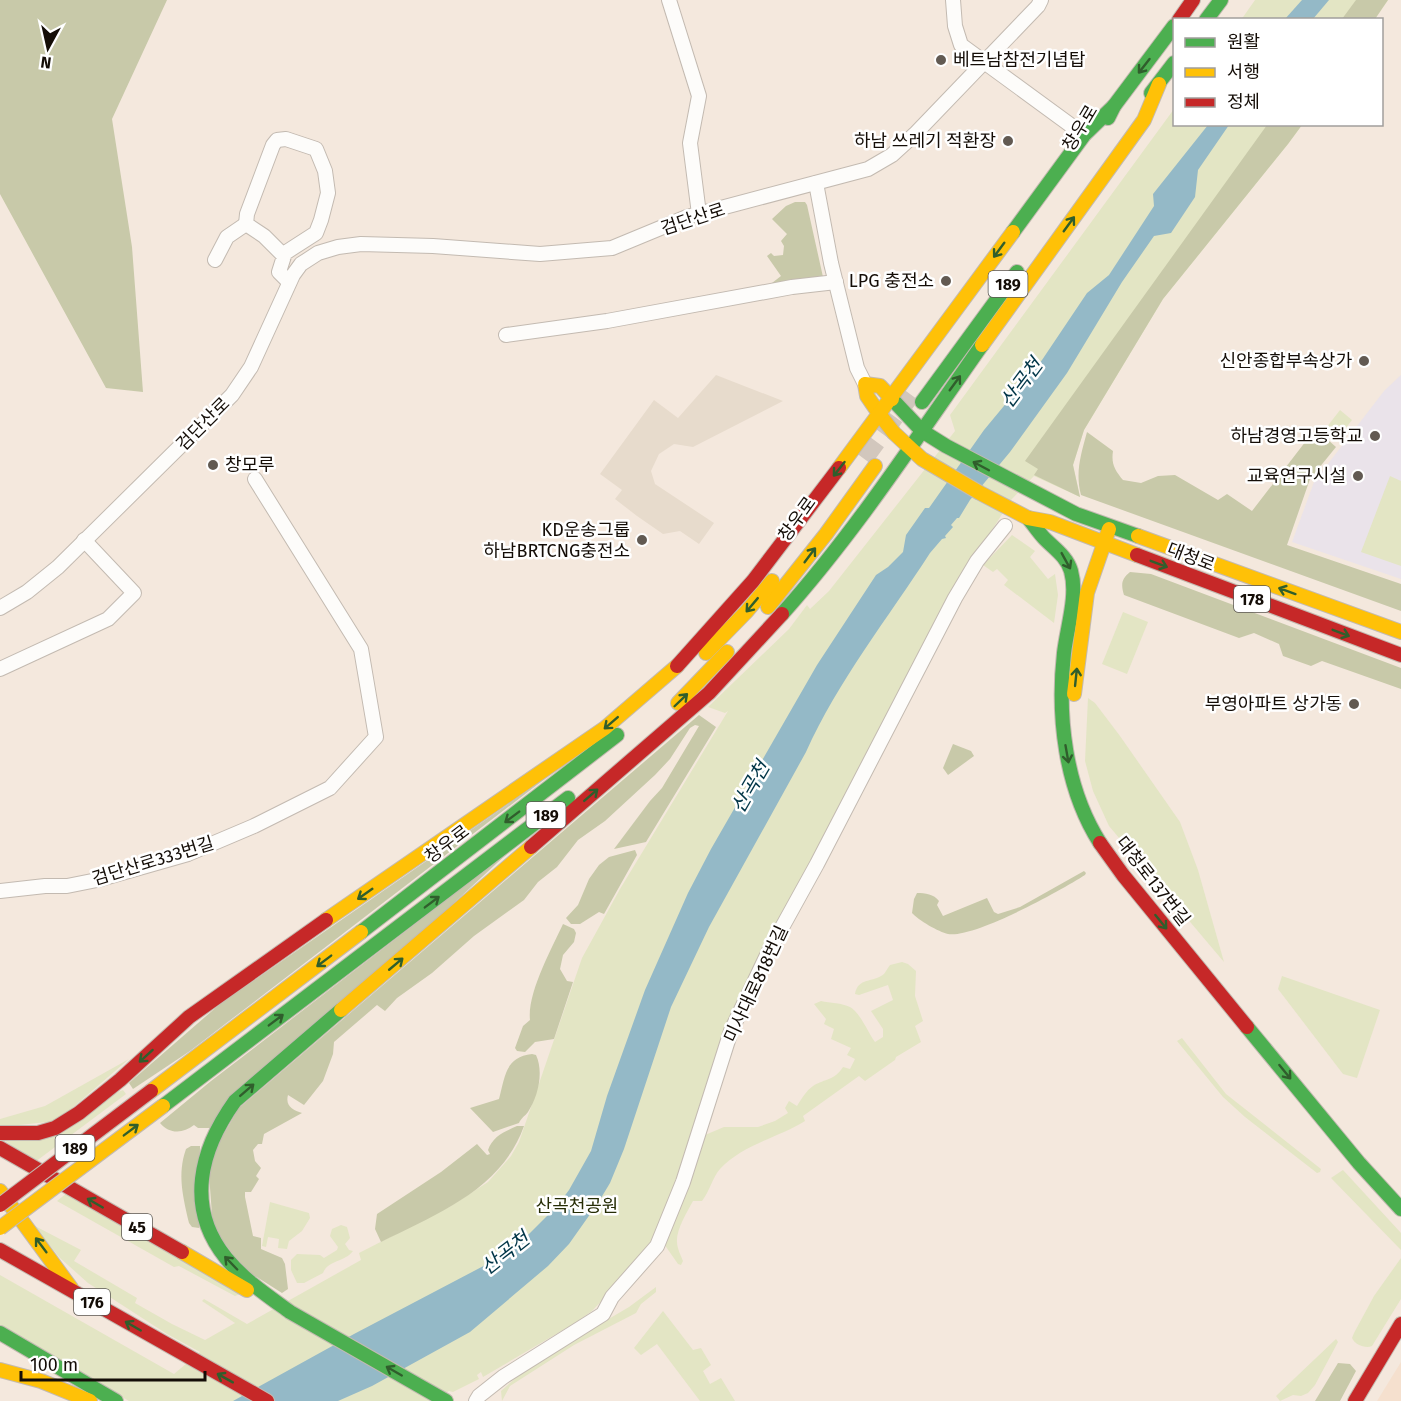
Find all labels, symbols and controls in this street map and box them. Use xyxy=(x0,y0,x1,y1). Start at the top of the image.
north arrow xyxy=(18,18,78,78)
legend xyxy=(1173,18,1383,126)
text: 원활 xyxy=(1227,31,1260,53)
place label: 베트남참전기념탑 xyxy=(953,49,1085,71)
text: N xyxy=(39,52,53,73)
marker: 베트남참전기념탑 xyxy=(934,53,948,67)
one-way arrow xyxy=(1138,58,1151,74)
text: 서행 xyxy=(1227,61,1260,83)
text: 정체 xyxy=(1227,91,1260,113)
street label: 창우로 xyxy=(1058,101,1102,155)
place label: 하남 쓰레기 적환장 xyxy=(854,130,996,152)
marker: 하남 쓰레기 적환장 xyxy=(1001,134,1015,148)
street label: 검단산로 xyxy=(658,198,728,240)
one-way arrow xyxy=(1063,217,1075,233)
one-way arrow xyxy=(993,241,1005,257)
place label: LPG 충전소 xyxy=(849,270,934,292)
road number: 189 xyxy=(988,271,1028,297)
marker: LPG 충전소 xyxy=(939,274,953,288)
place label: 신안종합부속상가 xyxy=(1220,350,1352,372)
water label: 산곡천 xyxy=(995,352,1049,412)
marker: 신안종합부속상가 xyxy=(1357,354,1371,368)
one-way arrow xyxy=(949,375,962,391)
street label: 검단산로 xyxy=(172,393,234,455)
place label: 하남경영고등학교 xyxy=(1231,425,1363,447)
marker: 하남경영고등학교 xyxy=(1368,429,1382,443)
place label: 창모루 xyxy=(225,454,275,476)
marker: 창모루 xyxy=(206,458,220,472)
one-way arrow xyxy=(973,460,990,472)
one-way arrow xyxy=(832,461,845,477)
place label: 교육연구시설 xyxy=(1247,465,1346,487)
marker: 교육연구시설 xyxy=(1351,469,1365,483)
street label: 창우로 xyxy=(773,492,821,546)
place label: KD운송그룹 하남BRTCNG충전소 xyxy=(483,519,630,562)
marker: KD운송그룹 하남BRTCNG충전소 xyxy=(635,533,649,547)
street label: 대청로 xyxy=(1164,538,1218,576)
one-way arrow xyxy=(804,547,817,563)
one-way arrow xyxy=(1061,552,1072,570)
one-way arrow xyxy=(1149,559,1168,570)
one-way arrow xyxy=(1278,584,1297,595)
road number: 178 xyxy=(1234,586,1270,612)
one-way arrow xyxy=(745,597,759,612)
one-way arrow xyxy=(1331,628,1350,639)
one-way arrow xyxy=(1071,667,1082,687)
one-way arrow xyxy=(673,693,688,708)
place label: 부영아파트 상가동 xyxy=(1205,693,1342,715)
marker: 부영아파트 상가동 xyxy=(1347,697,1361,711)
one-way arrow xyxy=(604,716,619,730)
one-way arrow xyxy=(1062,744,1073,763)
water label: 산곡천 xyxy=(726,755,775,817)
one-way arrow xyxy=(583,788,598,802)
road number: 189 xyxy=(526,802,566,828)
one-way arrow xyxy=(504,810,520,823)
street label: 창우로 xyxy=(421,820,473,868)
street label: 검단산로333번길 xyxy=(89,832,217,890)
street label: 대청로137번길 xyxy=(1111,832,1195,930)
one-way arrow xyxy=(357,888,373,900)
one-way arrow xyxy=(423,896,439,909)
one-way arrow xyxy=(1154,914,1167,930)
street label: 미사대로818번길 xyxy=(719,922,793,1046)
one-way arrow xyxy=(316,954,332,967)
one-way arrow xyxy=(388,957,404,970)
one-way arrow xyxy=(268,1013,284,1026)
one-way arrow xyxy=(139,1049,154,1063)
one-way arrow xyxy=(1278,1064,1291,1080)
one-way arrow xyxy=(239,1083,254,1097)
one-way arrow xyxy=(122,1123,138,1136)
road number: 189 xyxy=(56,1135,94,1161)
park label: 산곡천공원 xyxy=(536,1195,618,1217)
one-way arrow xyxy=(87,1197,104,1209)
road number: 45 xyxy=(122,1214,152,1240)
water label: 산곡천 xyxy=(476,1225,536,1279)
one-way arrow xyxy=(35,1238,48,1254)
one-way arrow xyxy=(224,1255,238,1270)
road number: 176 xyxy=(74,1289,110,1315)
one-way arrow xyxy=(125,1320,142,1332)
scale bar xyxy=(21,1344,206,1382)
text: 100 m xyxy=(30,1354,78,1376)
one-way arrow xyxy=(386,1365,403,1377)
one-way arrow xyxy=(217,1372,234,1384)

